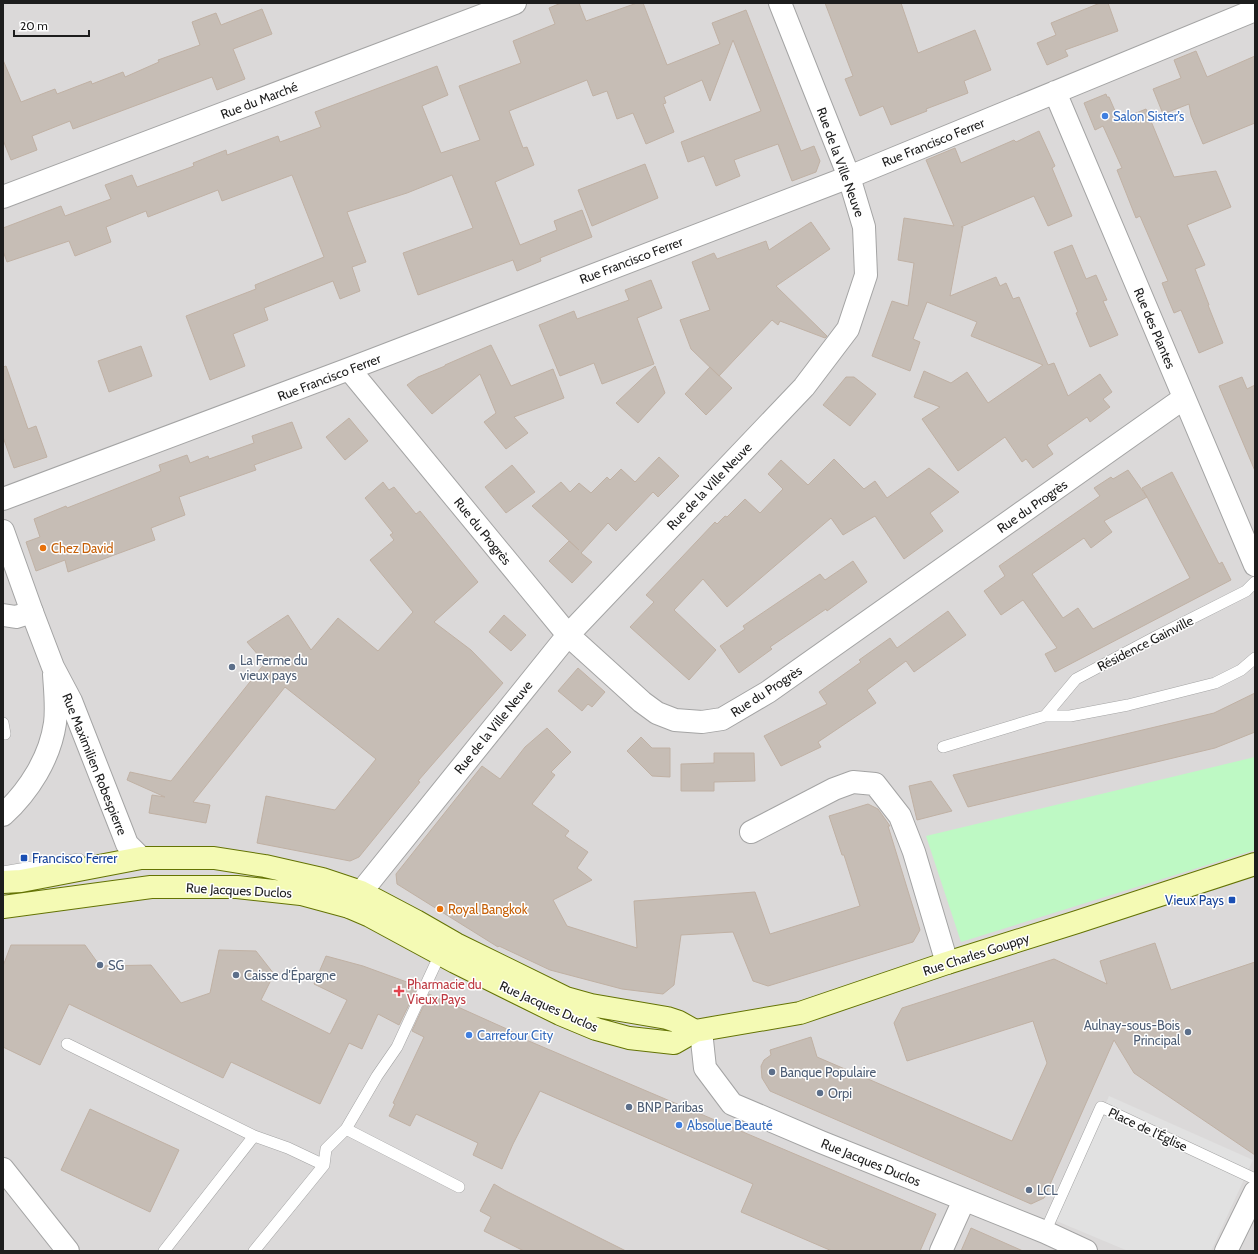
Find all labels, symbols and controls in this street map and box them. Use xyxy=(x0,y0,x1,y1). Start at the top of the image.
scale bar xyxy=(14,12,89,38)
text: 20 m xyxy=(20,18,48,33)
street label: Rue du Marché xyxy=(218,78,300,122)
street label: Rue de la Ville Neuve xyxy=(814,105,868,219)
place label: Salon Sister’s xyxy=(1113,108,1185,124)
marker: Salon Sister’s xyxy=(1100,111,1110,121)
street label: Rue Francisco Ferrer xyxy=(879,114,988,170)
street label: Rue Francisco Ferrer xyxy=(577,233,686,287)
street label: Rue des Plantes xyxy=(1131,285,1179,371)
street label: Rue Francisco Ferrer xyxy=(275,350,384,404)
street label: Rue de la Ville Neuve xyxy=(663,439,755,533)
street label: Rue du Progrès xyxy=(994,476,1071,536)
street label: Rue du Progrès xyxy=(451,494,515,568)
place label: Chez David xyxy=(51,540,113,556)
marker: Chez David xyxy=(38,543,48,553)
street label: Résidence Gainville xyxy=(1094,612,1196,674)
place label: La Ferme du vieux pays xyxy=(240,652,308,683)
marker: La Ferme du vieux pays xyxy=(227,662,237,672)
street label: Rue du Progrès xyxy=(727,662,805,720)
street label: Rue de la Ville Neuve xyxy=(450,677,536,777)
street label: Rue Maximilien Robespierre xyxy=(59,691,131,838)
place label: Francisco Ferrer xyxy=(32,850,118,866)
marker: Francisco Ferrer xyxy=(19,853,29,863)
street label: Rue Jacques Duclos xyxy=(186,879,293,901)
place label: Vieux Pays xyxy=(1165,892,1225,908)
marker: Vieux Pays xyxy=(1227,895,1237,905)
place label: Royal Bangkok xyxy=(448,901,528,917)
marker: Royal Bangkok xyxy=(435,904,445,914)
street label: Rue Charles Gouppy xyxy=(921,929,1032,979)
place label: SG xyxy=(108,957,125,973)
marker: SG xyxy=(95,960,105,970)
place label: Caisse d'Épargne xyxy=(244,966,336,983)
marker: Caisse d'Épargne xyxy=(231,970,241,980)
place label: Pharmacie du Vieux Pays xyxy=(407,976,482,1007)
street label: Rue Jacques Duclos xyxy=(497,977,601,1035)
marker: Pharmacie du Vieux Pays xyxy=(394,986,404,996)
place label: Aulnay-sous-Bois Principal xyxy=(1084,1017,1181,1048)
place label: Carrefour City xyxy=(477,1027,554,1043)
marker: Aulnay-sous-Bois Principal xyxy=(1183,1027,1193,1037)
marker: Carrefour City xyxy=(464,1030,474,1040)
place label: Banque Populaire xyxy=(780,1064,876,1080)
marker: Banque Populaire xyxy=(767,1067,777,1077)
place label: Orpi xyxy=(828,1085,852,1101)
marker: Orpi xyxy=(815,1088,825,1098)
place label: BNP Paribas xyxy=(637,1099,704,1115)
marker: BNP Paribas xyxy=(624,1102,634,1112)
street label: Place de l'Église xyxy=(1106,1103,1191,1154)
place label: Absolue Beauté xyxy=(687,1117,773,1133)
marker: Absolue Beauté xyxy=(674,1120,684,1130)
street label: Rue Jacques Duclos xyxy=(819,1135,924,1189)
place label: LCL xyxy=(1037,1182,1058,1198)
marker: LCL xyxy=(1024,1185,1034,1195)

